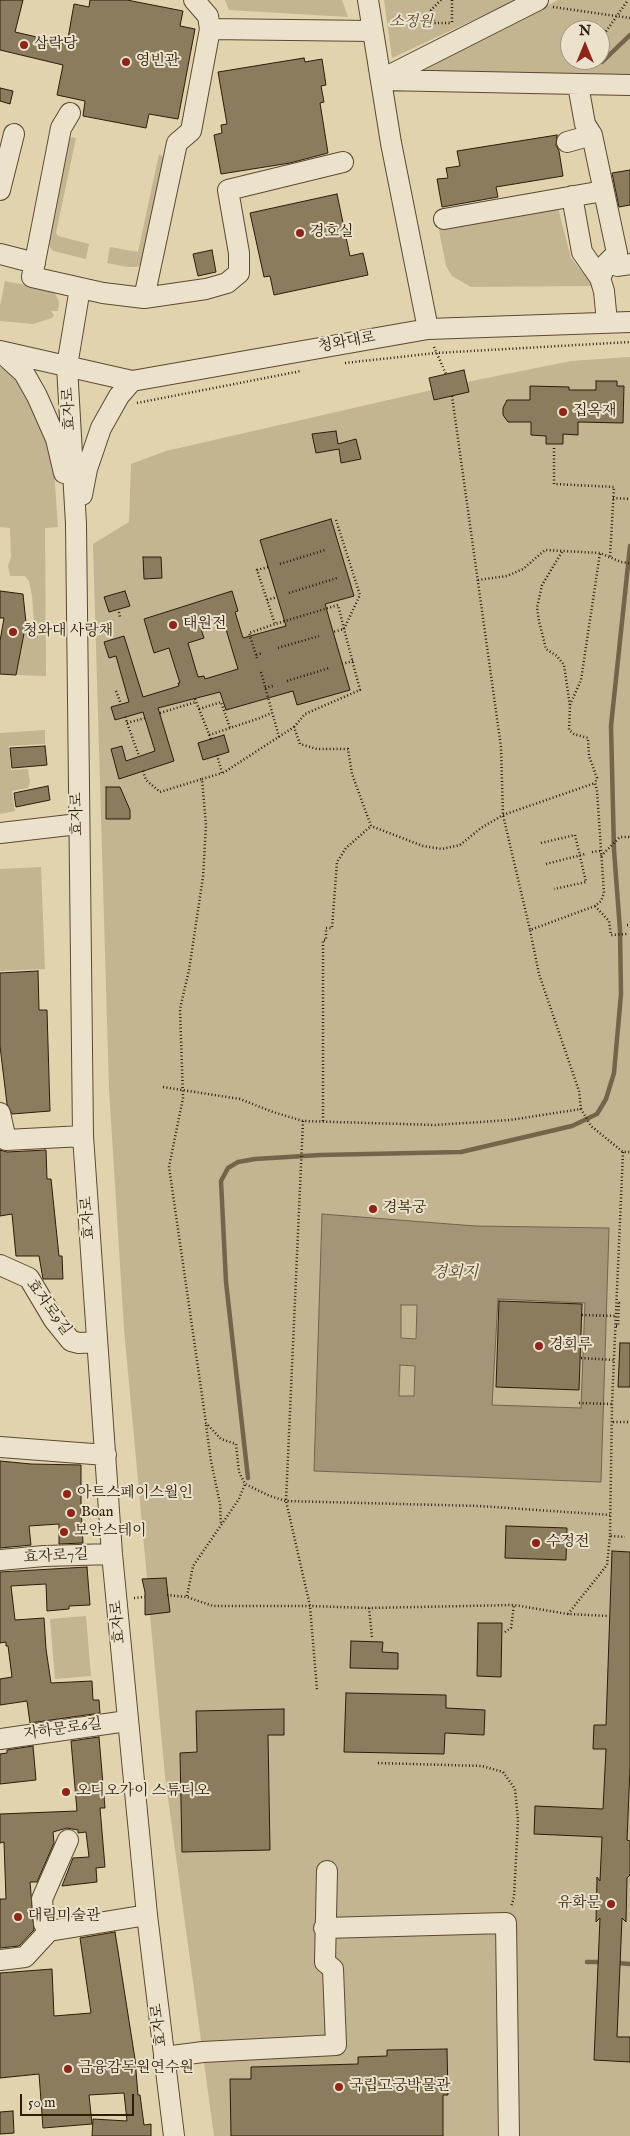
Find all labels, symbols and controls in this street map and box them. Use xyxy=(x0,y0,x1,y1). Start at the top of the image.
park label: 소정원 xyxy=(389,14,433,32)
north arrow xyxy=(560,20,610,70)
text: N xyxy=(579,22,591,40)
place label: 삼락당 xyxy=(34,36,77,54)
marker: 삼락당 xyxy=(18,39,30,51)
place label: 영빈관 xyxy=(136,53,179,71)
marker: 영빈관 xyxy=(120,56,132,68)
place label: 경호실 xyxy=(310,224,353,242)
marker: 경호실 xyxy=(294,227,306,239)
street label: 청와대로 xyxy=(317,329,377,357)
street label: 효자로 xyxy=(60,387,80,431)
place label: 집옥재 xyxy=(573,403,616,421)
marker: 집옥재 xyxy=(557,406,569,418)
place label: 태원전 xyxy=(183,616,226,634)
marker: 태원전 xyxy=(167,619,179,631)
place label: 청와대 사랑채 xyxy=(23,623,113,641)
marker: 청와대 사랑채 xyxy=(7,626,19,638)
street label: 효자로 xyxy=(69,792,87,836)
street label: 효자로 xyxy=(79,1196,99,1240)
place label: 경복궁 xyxy=(383,1200,426,1218)
marker: 경복궁 xyxy=(367,1203,379,1215)
water label: 경회지 xyxy=(432,1264,478,1284)
street label: 효자로9길 xyxy=(22,1277,74,1339)
place label: 경회루 xyxy=(549,1337,592,1355)
marker: 경회루 xyxy=(533,1340,545,1352)
place label: 아트스페이스월인 xyxy=(77,1485,193,1503)
marker: 아트스페이스월인 xyxy=(61,1488,73,1500)
place label: Boan xyxy=(81,1504,113,1522)
marker: Boan xyxy=(65,1507,77,1519)
place label: 보안스테이 xyxy=(74,1523,146,1541)
marker: 보안스테이 xyxy=(58,1526,70,1538)
place label: 수정전 xyxy=(546,1534,589,1552)
marker: 수정전 xyxy=(530,1537,542,1549)
street label: 효자로7길 xyxy=(23,1546,89,1568)
street label: 효자로 xyxy=(108,1600,130,1644)
street label: 자하문로6길 xyxy=(23,1716,103,1744)
place label: 오디오가이 스튜디오 xyxy=(76,1783,210,1801)
marker: 오디오가이 스튜디오 xyxy=(60,1786,72,1798)
place label: 유화문 xyxy=(558,1895,601,1913)
marker: 유화문 xyxy=(605,1898,617,1910)
place label: 대림미술관 xyxy=(28,1908,100,1926)
marker: 대림미술관 xyxy=(12,1911,24,1923)
street label: 효자로 xyxy=(148,2002,172,2048)
place label: 금융감독원연수원 xyxy=(78,2060,194,2078)
marker: 금융감독원연수원 xyxy=(62,2063,74,2075)
place label: 국립고궁박물관 xyxy=(349,2078,450,2096)
marker: 국립고궁박물관 xyxy=(333,2081,345,2093)
scale bar xyxy=(22,2084,136,2116)
text: 50 m xyxy=(28,2093,56,2112)

